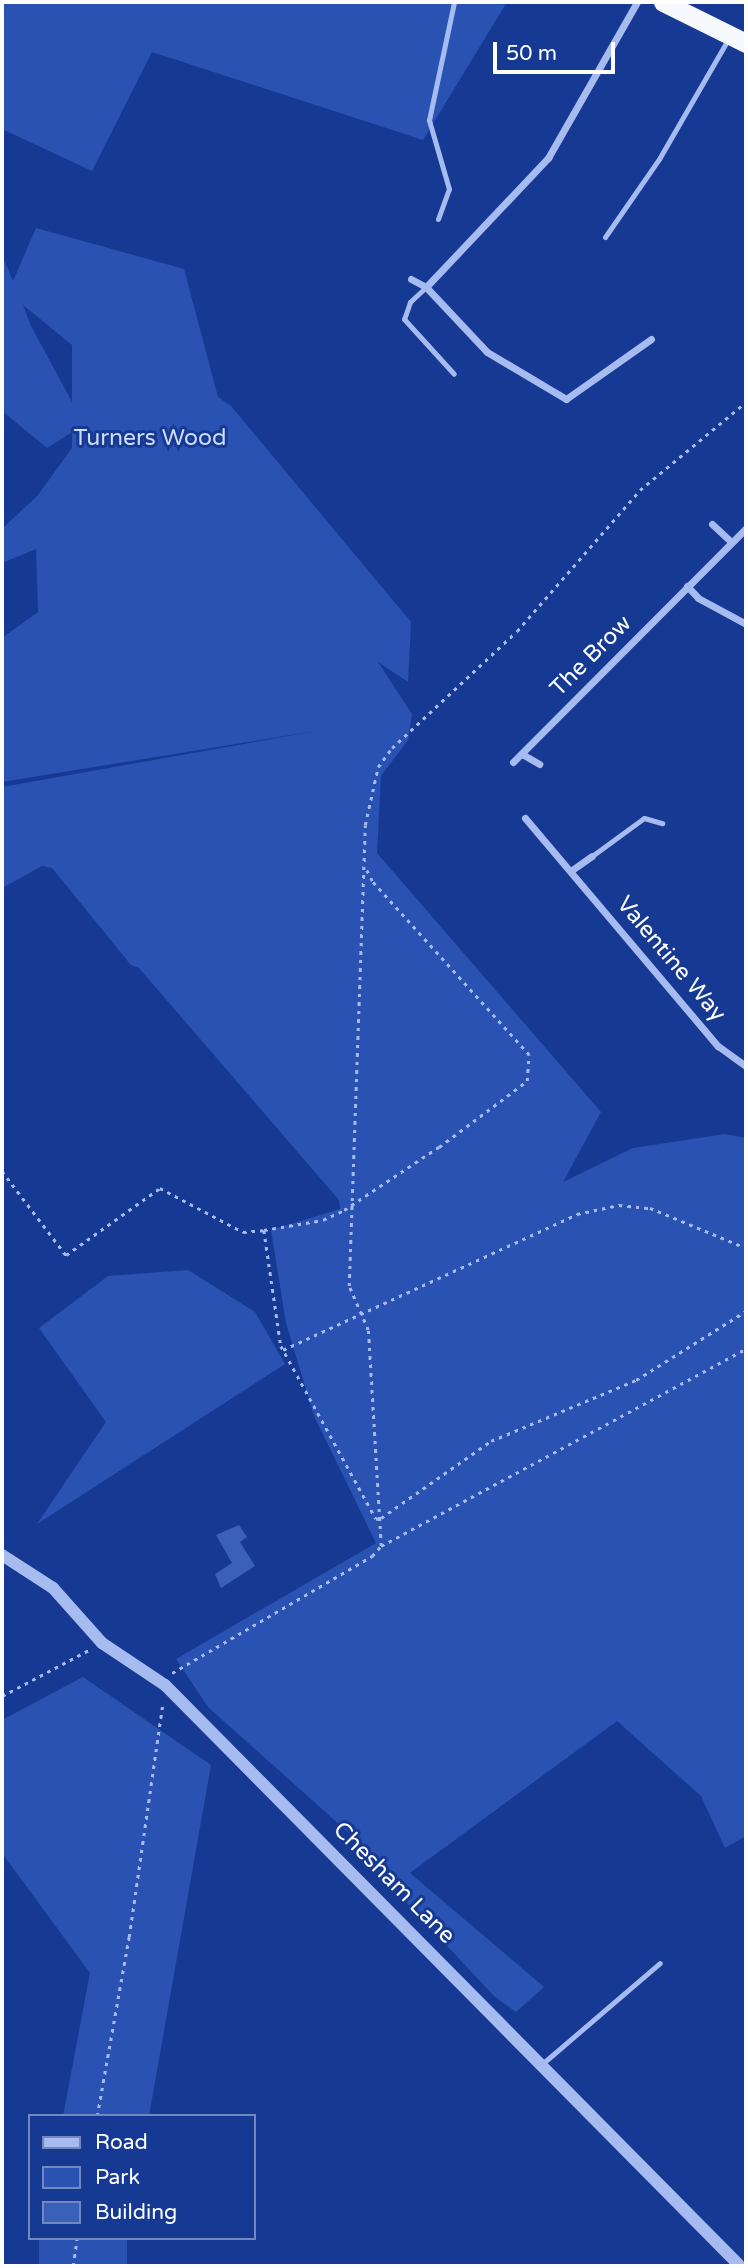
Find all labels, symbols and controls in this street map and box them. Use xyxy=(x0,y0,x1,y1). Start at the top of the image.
scale bar xyxy=(496,28,618,72)
text: 50 m xyxy=(506,41,557,66)
park label: Turners Wood xyxy=(74,424,226,452)
street label: The Brow xyxy=(545,610,637,702)
street label: Valentine Way xyxy=(611,891,731,1027)
street label: Chesham Lane xyxy=(327,1816,461,1950)
legend xyxy=(28,2114,256,2240)
text: Road xyxy=(95,2130,148,2155)
text: Park xyxy=(95,2165,140,2190)
text: Building xyxy=(95,2200,177,2225)

